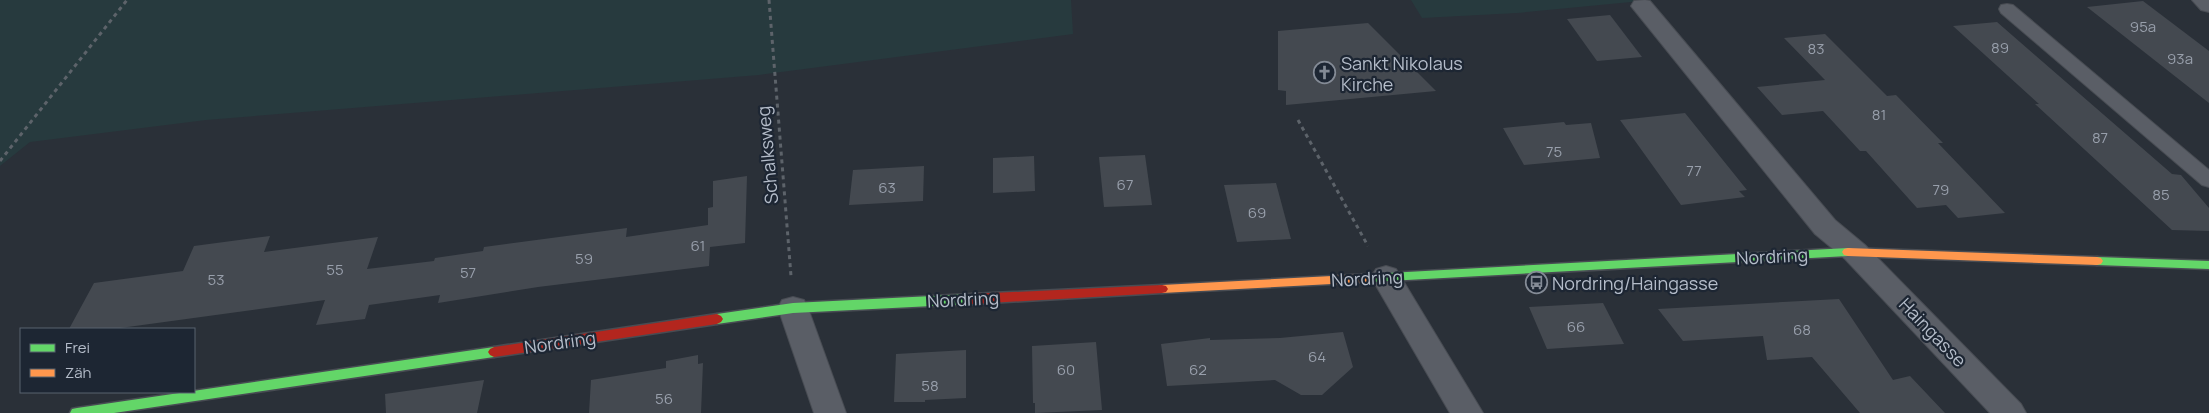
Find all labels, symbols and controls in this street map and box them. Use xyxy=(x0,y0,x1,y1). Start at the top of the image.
house number: 95a xyxy=(2130,16,2156,37)
house number: 89 xyxy=(1991,37,2009,58)
house number: 83 xyxy=(1807,38,1825,59)
house number: 93a xyxy=(2167,48,2193,69)
place label: Sankt Nikolaus Kirche xyxy=(1341,51,1463,96)
church icon: Sankt Nikolaus Kirche xyxy=(1313,61,1337,85)
house number: 81 xyxy=(1872,104,1886,125)
street label: Schalksweg xyxy=(751,105,783,205)
house number: 87 xyxy=(2092,127,2108,148)
house number: 75 xyxy=(1546,141,1562,162)
house number: 77 xyxy=(1686,160,1702,181)
house number: 67 xyxy=(1117,174,1133,195)
house number: 63 xyxy=(878,177,896,198)
house number: 79 xyxy=(1933,179,1949,200)
house number: 85 xyxy=(2152,184,2170,205)
house number: 69 xyxy=(1248,202,1266,223)
house number: 61 xyxy=(691,235,705,256)
street label: Nordring xyxy=(1735,242,1809,270)
house number: 59 xyxy=(575,248,593,269)
house number: 55 xyxy=(326,259,344,280)
house number: 57 xyxy=(460,262,476,283)
street label: Nordring xyxy=(1330,264,1404,292)
house number: 53 xyxy=(208,269,224,290)
bus stop icon: Nordring/Haingasse xyxy=(1524,271,1548,295)
place label: Nordring/Haingasse xyxy=(1552,271,1718,295)
street label: Nordring xyxy=(926,285,1000,313)
street label: Haingasse xyxy=(1894,292,1972,372)
house number: 66 xyxy=(1567,316,1585,337)
house number: 68 xyxy=(1793,319,1811,340)
street label: Nordring xyxy=(523,325,597,359)
legend xyxy=(20,328,195,393)
text: Frei xyxy=(65,337,90,358)
house number: 64 xyxy=(1308,346,1326,367)
house number: 60 xyxy=(1057,359,1075,380)
house number: 62 xyxy=(1189,359,1207,380)
text: Zäh xyxy=(65,362,92,383)
house number: 58 xyxy=(921,375,939,396)
house number: 56 xyxy=(655,388,673,409)

